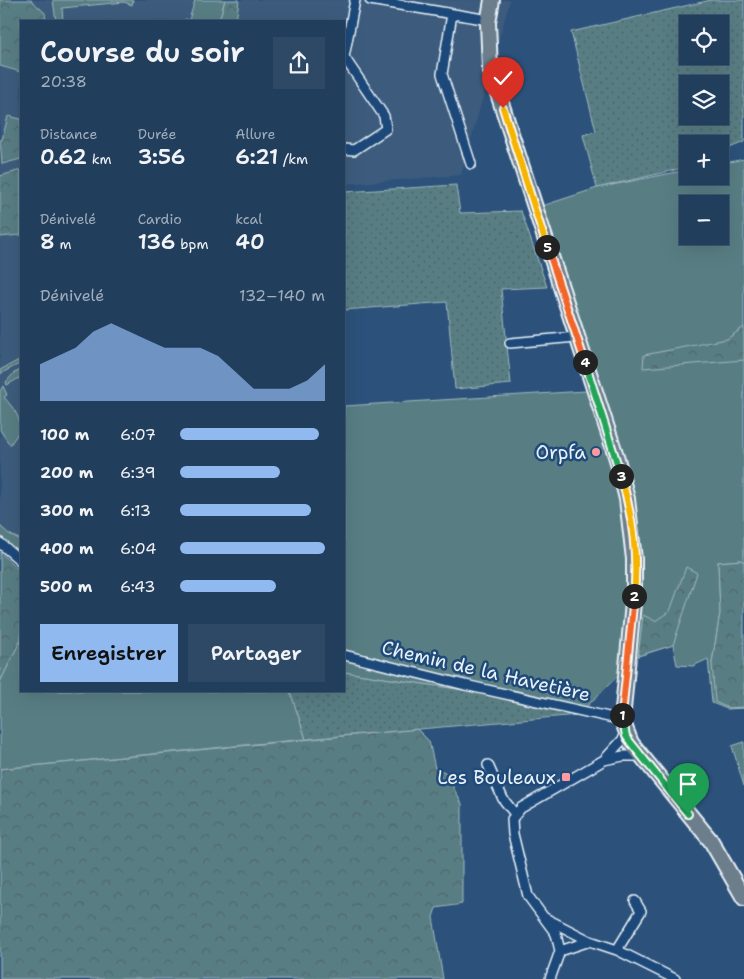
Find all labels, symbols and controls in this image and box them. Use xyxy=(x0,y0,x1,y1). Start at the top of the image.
map controls xyxy=(679,15,729,245)
button: locate xyxy=(679,15,729,65)
text: Course du soir xyxy=(40,33,245,71)
button: share xyxy=(273,37,325,89)
pin xyxy=(482,57,524,108)
icon: check xyxy=(489,64,517,92)
text: 20:38 xyxy=(40,71,87,92)
button: layers xyxy=(679,75,729,125)
text: Distance xyxy=(40,125,97,143)
text: Durée xyxy=(138,125,176,143)
text: Allure xyxy=(235,125,275,143)
button: + xyxy=(679,135,729,185)
text: 0.62 xyxy=(40,143,87,171)
text: 3:56 xyxy=(138,143,186,171)
text: 6:21 xyxy=(235,143,278,171)
text: km xyxy=(87,150,112,168)
text: /km xyxy=(278,150,308,168)
button: − xyxy=(679,195,729,245)
text: Dénivelé xyxy=(40,210,96,228)
text: Cardio xyxy=(138,210,182,228)
text: kcal xyxy=(235,210,263,228)
text: 8 xyxy=(40,228,55,256)
text: 136 xyxy=(138,228,176,256)
text: 40 xyxy=(235,228,265,256)
pin: 5 xyxy=(534,234,560,260)
text: m xyxy=(55,235,72,253)
text: bpm xyxy=(176,235,209,253)
text: 5 xyxy=(543,238,552,256)
text: Dénivelé xyxy=(40,285,104,306)
text: 132–140 m xyxy=(239,285,325,306)
pin: 4 xyxy=(572,350,598,374)
text: 4 xyxy=(581,353,590,371)
text: 100 m xyxy=(40,424,89,445)
text: 6:07 xyxy=(120,424,156,445)
place label: Orpfa xyxy=(535,440,586,465)
marker: Orpfa xyxy=(590,446,602,458)
text: 200 m xyxy=(40,462,93,483)
text: 6:39 xyxy=(120,462,156,483)
pin: 3 xyxy=(608,464,634,488)
text: 3 xyxy=(617,467,626,485)
text: 300 m xyxy=(40,500,94,521)
text: 6:13 xyxy=(120,500,151,521)
text: 400 m xyxy=(40,538,94,559)
text: 6:04 xyxy=(120,538,156,559)
text: 500 m xyxy=(40,576,92,597)
text: 6:43 xyxy=(120,576,155,597)
pin: 2 xyxy=(622,584,646,608)
text: 2 xyxy=(630,587,639,605)
button: Enregistrer xyxy=(40,624,178,682)
button: Partager xyxy=(188,624,325,682)
street label: Chemin de la Havetière xyxy=(379,635,593,707)
pin: 1 xyxy=(610,702,634,728)
text: 1 xyxy=(619,706,626,724)
pin xyxy=(667,763,709,814)
place label: Les Bouleaux xyxy=(437,765,556,790)
icon: arrive xyxy=(674,770,702,798)
marker: Les Bouleaux xyxy=(560,771,572,783)

